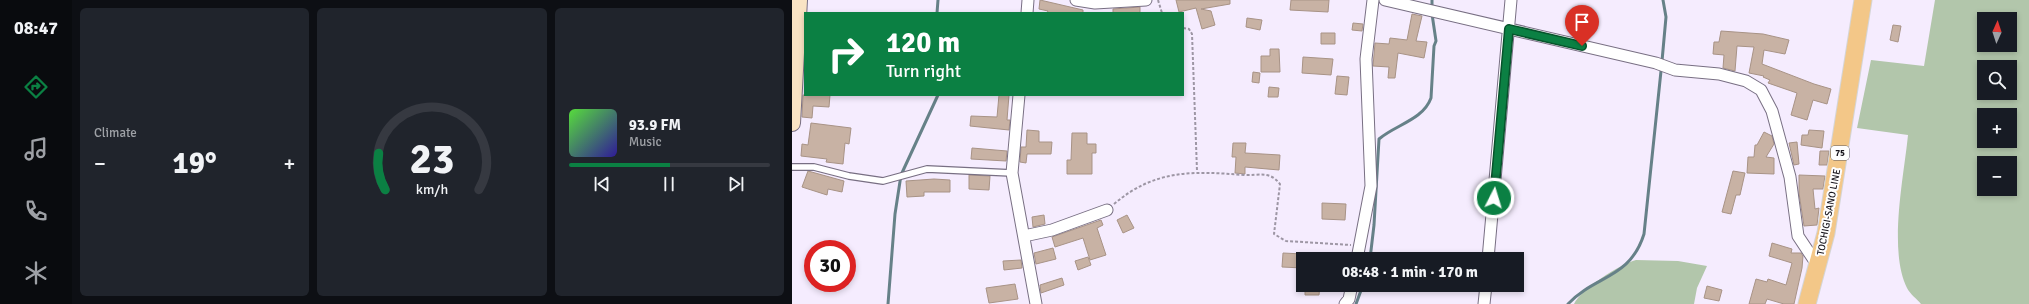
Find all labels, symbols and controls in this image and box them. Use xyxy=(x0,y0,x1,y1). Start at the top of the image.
pin xyxy=(1565,5,1599,46)
icon: arrive xyxy=(1571,11,1593,33)
north arrow xyxy=(1977,12,2017,52)
map controls xyxy=(1977,12,2017,196)
text: 08:47 xyxy=(14,17,58,39)
text: 120 m xyxy=(886,26,960,60)
icon: right xyxy=(820,28,872,80)
text: Turn right xyxy=(886,60,961,82)
button: search xyxy=(1977,60,2017,100)
icon: directions xyxy=(22,73,50,101)
button: + xyxy=(1977,108,2017,148)
text: 93.9 FM xyxy=(629,116,681,134)
text: Climate xyxy=(94,125,137,141)
text: 23 xyxy=(410,134,454,185)
text: Music xyxy=(629,134,662,150)
icon: music xyxy=(22,135,50,163)
text: 19° xyxy=(172,145,217,182)
road number: 75 xyxy=(1831,146,1849,160)
text: − xyxy=(94,150,106,177)
text: + xyxy=(283,150,295,177)
button: − xyxy=(1977,156,2017,196)
street label: TOCHIGI-SANO LINE xyxy=(1815,168,1843,256)
icon: previous xyxy=(591,173,613,195)
icon: pause xyxy=(658,173,680,195)
icon: next xyxy=(725,173,747,195)
position arrow xyxy=(1473,177,1515,219)
text: km/h xyxy=(416,181,448,198)
icon: phone xyxy=(22,197,50,225)
speed limit sign: 30 xyxy=(804,240,856,292)
icon: climate xyxy=(22,259,50,287)
text: 08:48 · 1 min · 170 m xyxy=(1342,263,1478,281)

